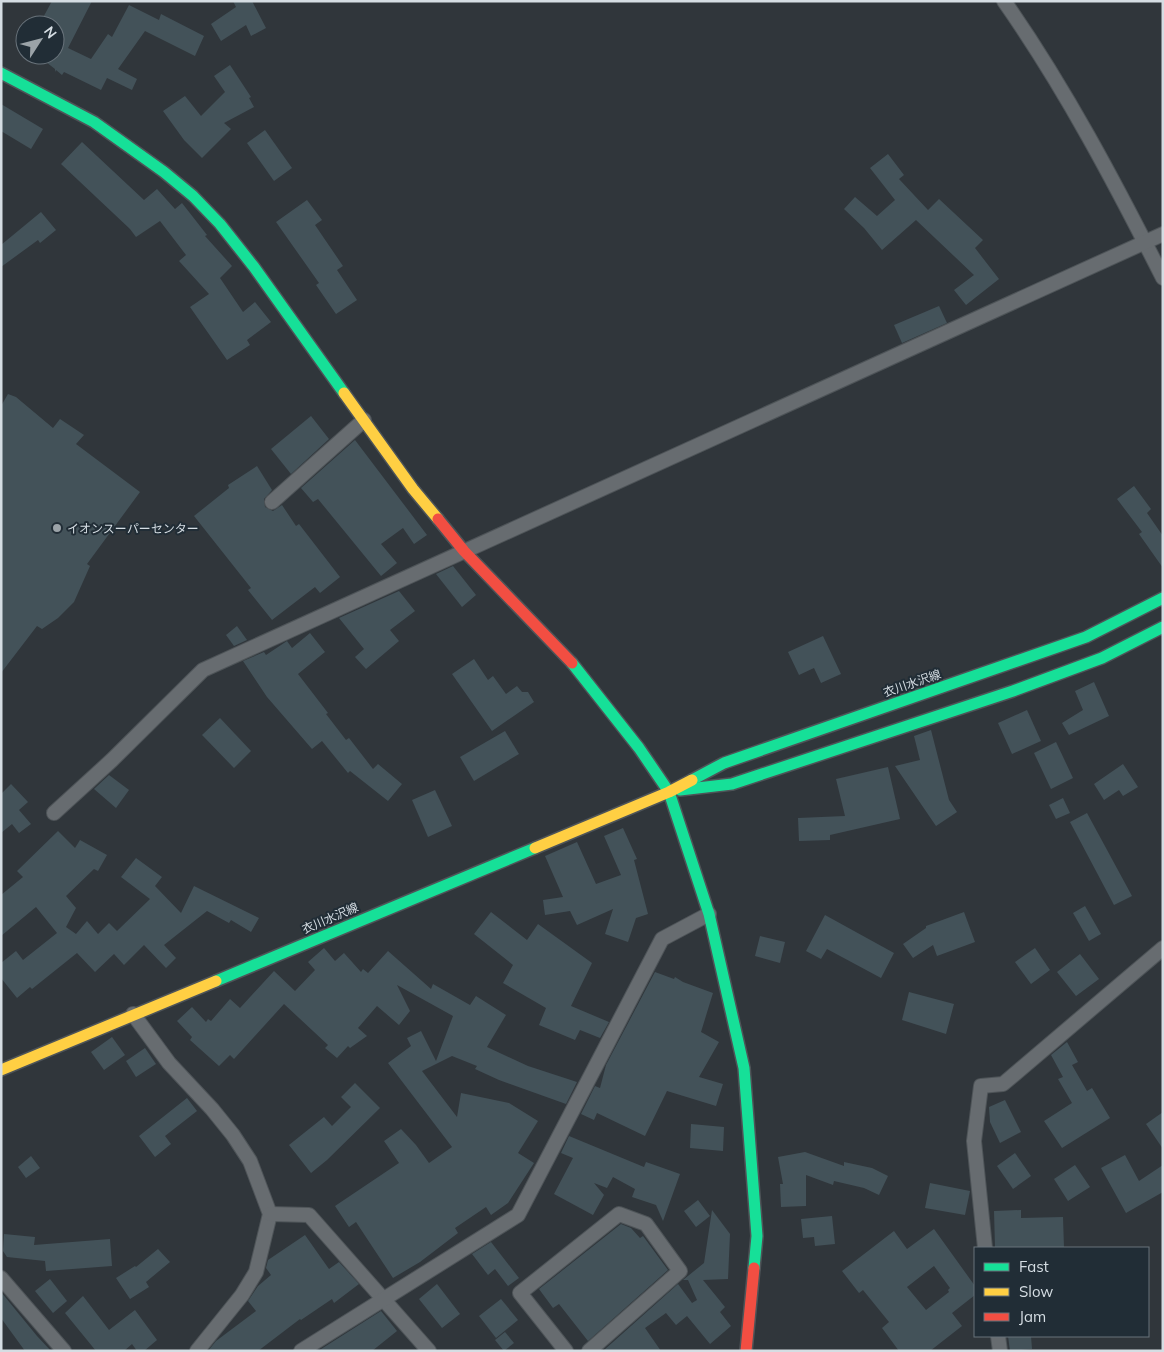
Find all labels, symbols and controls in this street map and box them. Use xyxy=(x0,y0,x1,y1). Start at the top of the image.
north arrow xyxy=(15,15,65,65)
text: N xyxy=(40,23,61,42)
place label: イオンスーパーセンター xyxy=(67,521,199,536)
marker: イオンスーパーセンター xyxy=(51,522,63,534)
street label: 衣川水沢線 xyxy=(881,666,943,700)
street label: 衣川水沢線 xyxy=(299,899,361,937)
legend xyxy=(974,1247,1149,1337)
text: Fast xyxy=(1019,1257,1049,1276)
text: Slow xyxy=(1019,1282,1053,1301)
text: Jam xyxy=(1019,1307,1046,1326)

